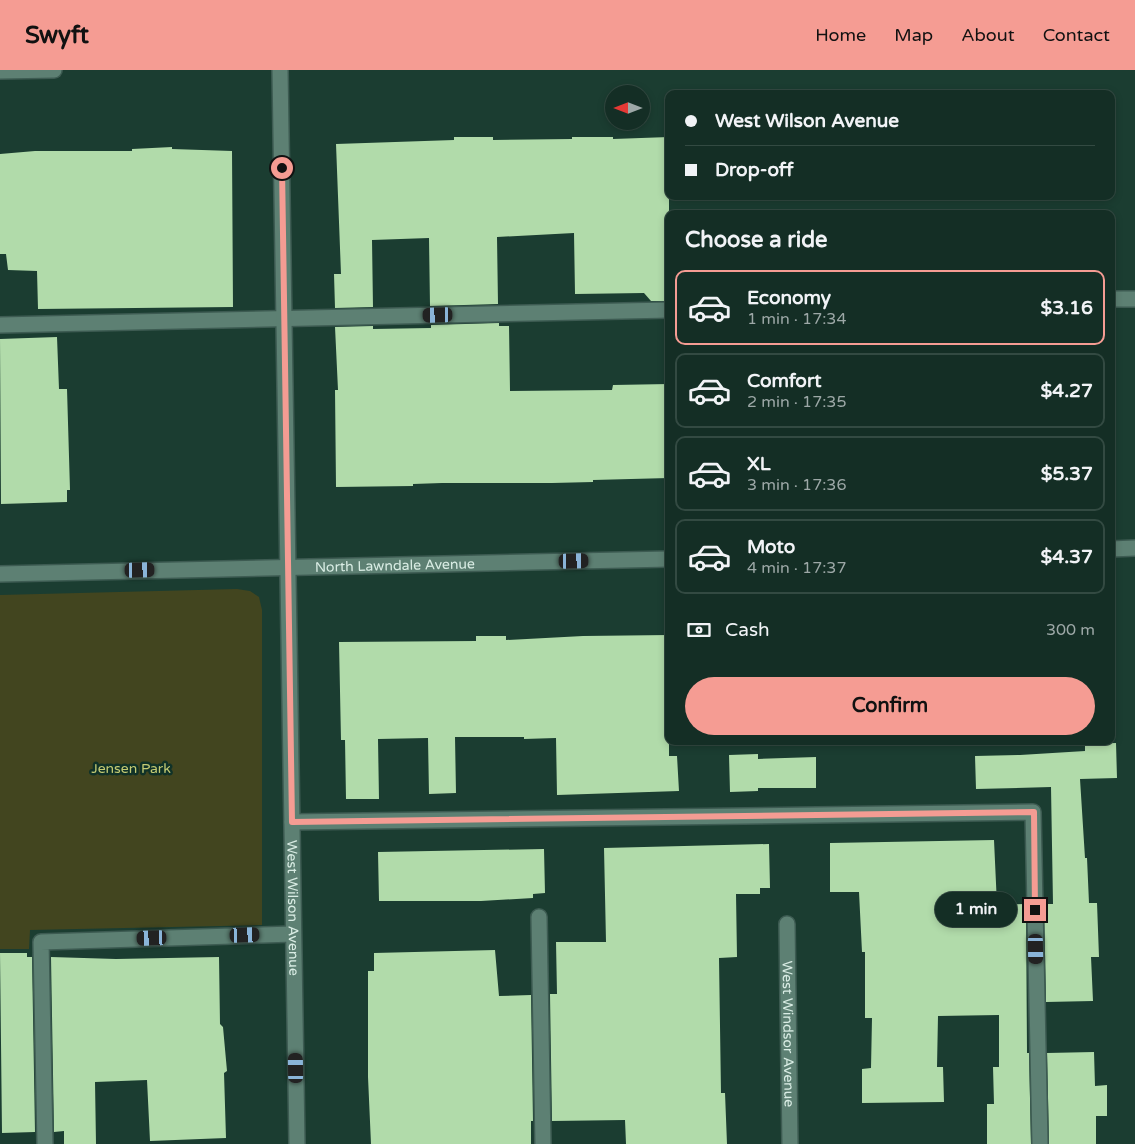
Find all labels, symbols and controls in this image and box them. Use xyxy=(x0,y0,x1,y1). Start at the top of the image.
text: Swyft xyxy=(25,21,89,50)
text: Home xyxy=(815,24,866,46)
text: Map xyxy=(894,24,933,46)
text: About xyxy=(961,24,1015,46)
text: Contact xyxy=(1043,24,1110,46)
north arrow xyxy=(605,85,650,130)
map controls xyxy=(605,85,650,130)
text: West Wilson Avenue xyxy=(715,110,899,132)
route start xyxy=(271,157,293,179)
text: Drop-off xyxy=(715,159,794,181)
text: Choose a ride xyxy=(685,227,828,253)
icon: car xyxy=(687,285,732,330)
text: Economy xyxy=(747,287,831,309)
text: $3.16 xyxy=(1041,297,1093,319)
car xyxy=(422,307,453,323)
text: 1 min · 17:34 xyxy=(747,309,846,329)
icon: car xyxy=(687,368,732,413)
text: Comfort xyxy=(747,370,821,392)
text: $4.27 xyxy=(1041,380,1093,402)
text: 2 min · 17:35 xyxy=(747,392,846,412)
icon: car xyxy=(687,451,732,496)
text: XL xyxy=(747,453,771,475)
text: $5.37 xyxy=(1041,463,1093,485)
text: 3 min · 17:36 xyxy=(747,475,846,495)
icon: car xyxy=(687,534,732,579)
text: Moto xyxy=(747,536,795,558)
text: $4.37 xyxy=(1041,546,1093,568)
car xyxy=(558,553,589,569)
street label: North Lawndale Avenue xyxy=(315,555,475,575)
text: 4 min · 17:37 xyxy=(747,558,846,578)
car xyxy=(124,562,155,578)
icon: cash xyxy=(685,616,713,644)
text: Cash xyxy=(725,619,770,641)
text: 300 m xyxy=(1046,620,1095,640)
button: Confirm xyxy=(685,677,1095,735)
park label: Jensen Park xyxy=(91,760,171,777)
street label: West Wilson Avenue xyxy=(284,840,303,976)
callout: 1 min xyxy=(935,892,1018,928)
text: 1 min xyxy=(955,899,997,919)
route end xyxy=(1024,899,1046,921)
car xyxy=(229,927,260,943)
car xyxy=(136,930,167,946)
car xyxy=(1028,934,1043,964)
street label: West Windsor Avenue xyxy=(779,961,798,1107)
car xyxy=(288,1053,303,1083)

